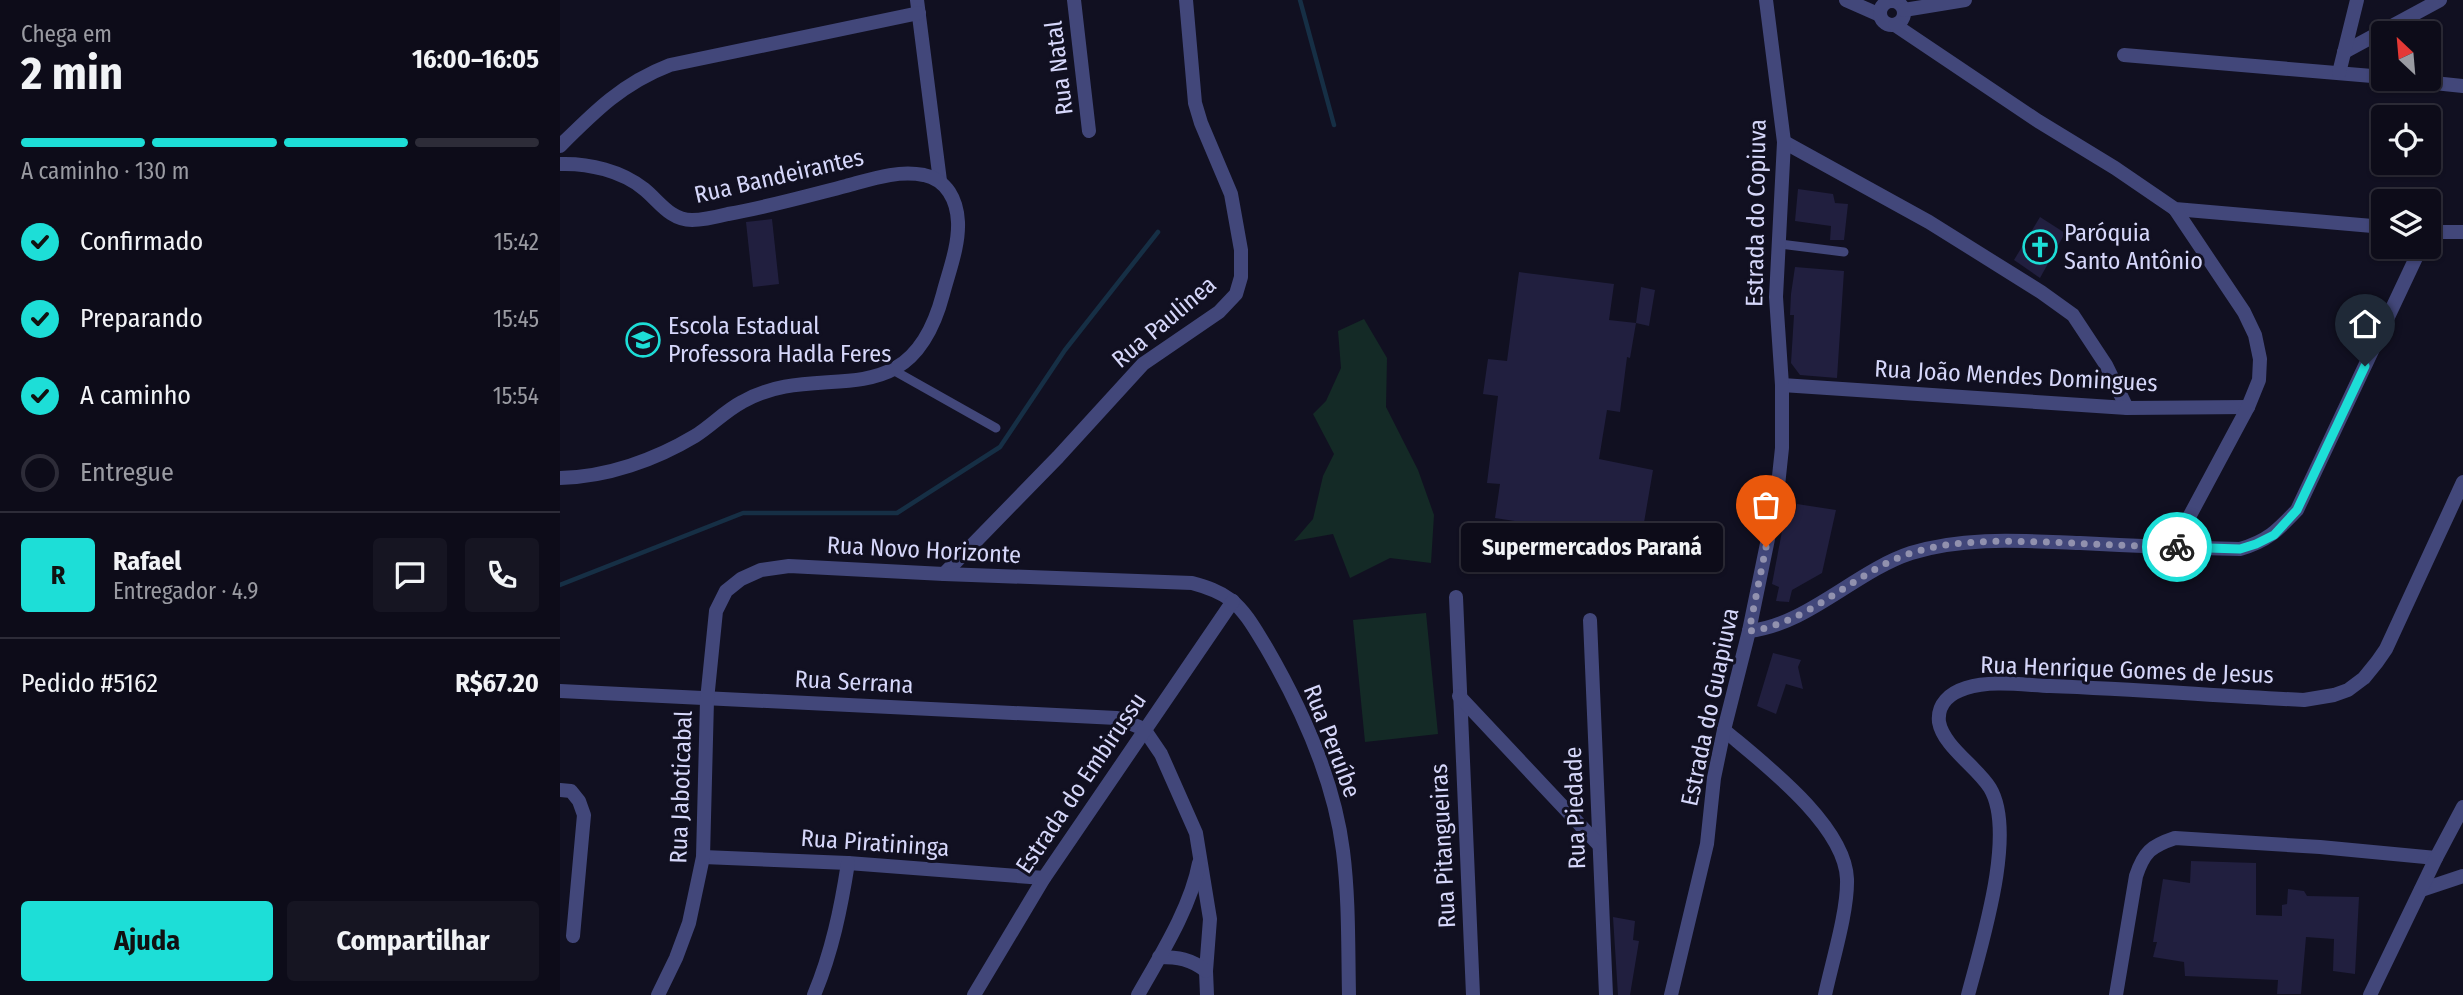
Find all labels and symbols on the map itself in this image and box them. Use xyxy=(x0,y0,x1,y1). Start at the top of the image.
street label: Rua Natal xyxy=(1039,19,1079,117)
north arrow xyxy=(2371,21,2441,91)
street label: Estrada do Copiuva xyxy=(1740,119,1772,307)
street label: Rua Bandeirantes xyxy=(692,143,866,209)
place label: Paróquia Santo Antônio xyxy=(2064,219,2203,275)
church icon: Paróquia Santo Antônio xyxy=(2021,228,2059,266)
street label: Rua Paulinea xyxy=(1106,270,1222,374)
pin xyxy=(2335,294,2395,366)
place label: Escola Estadual Professora Hadla Feres xyxy=(668,312,891,368)
school or university icon: Escola Estadual Professora Hadla Feres xyxy=(624,321,662,359)
street label: Rua João Mendes Domingues xyxy=(1874,355,2158,397)
pin xyxy=(1736,475,1796,547)
courier xyxy=(2142,512,2212,582)
callout: Supermercados Paraná xyxy=(1462,522,1724,572)
street label: Rua Novo Horizonte xyxy=(826,531,1022,569)
street label: Estrada do Guapiuva xyxy=(1675,606,1745,808)
street label: Rua Henrique Gomes de Jesus xyxy=(1980,651,2274,689)
street label: Rua Serrana xyxy=(794,665,914,699)
street label: Rua Peruíbe xyxy=(1298,681,1366,801)
street label: Estrada do Embirussu xyxy=(1010,687,1152,879)
street label: Rua Jaboticabal xyxy=(664,710,698,864)
street label: Rua Piedade xyxy=(1559,746,1591,870)
street label: Rua Pitangueiras xyxy=(1425,763,1461,929)
street label: Rua Piratininga xyxy=(800,824,950,862)

